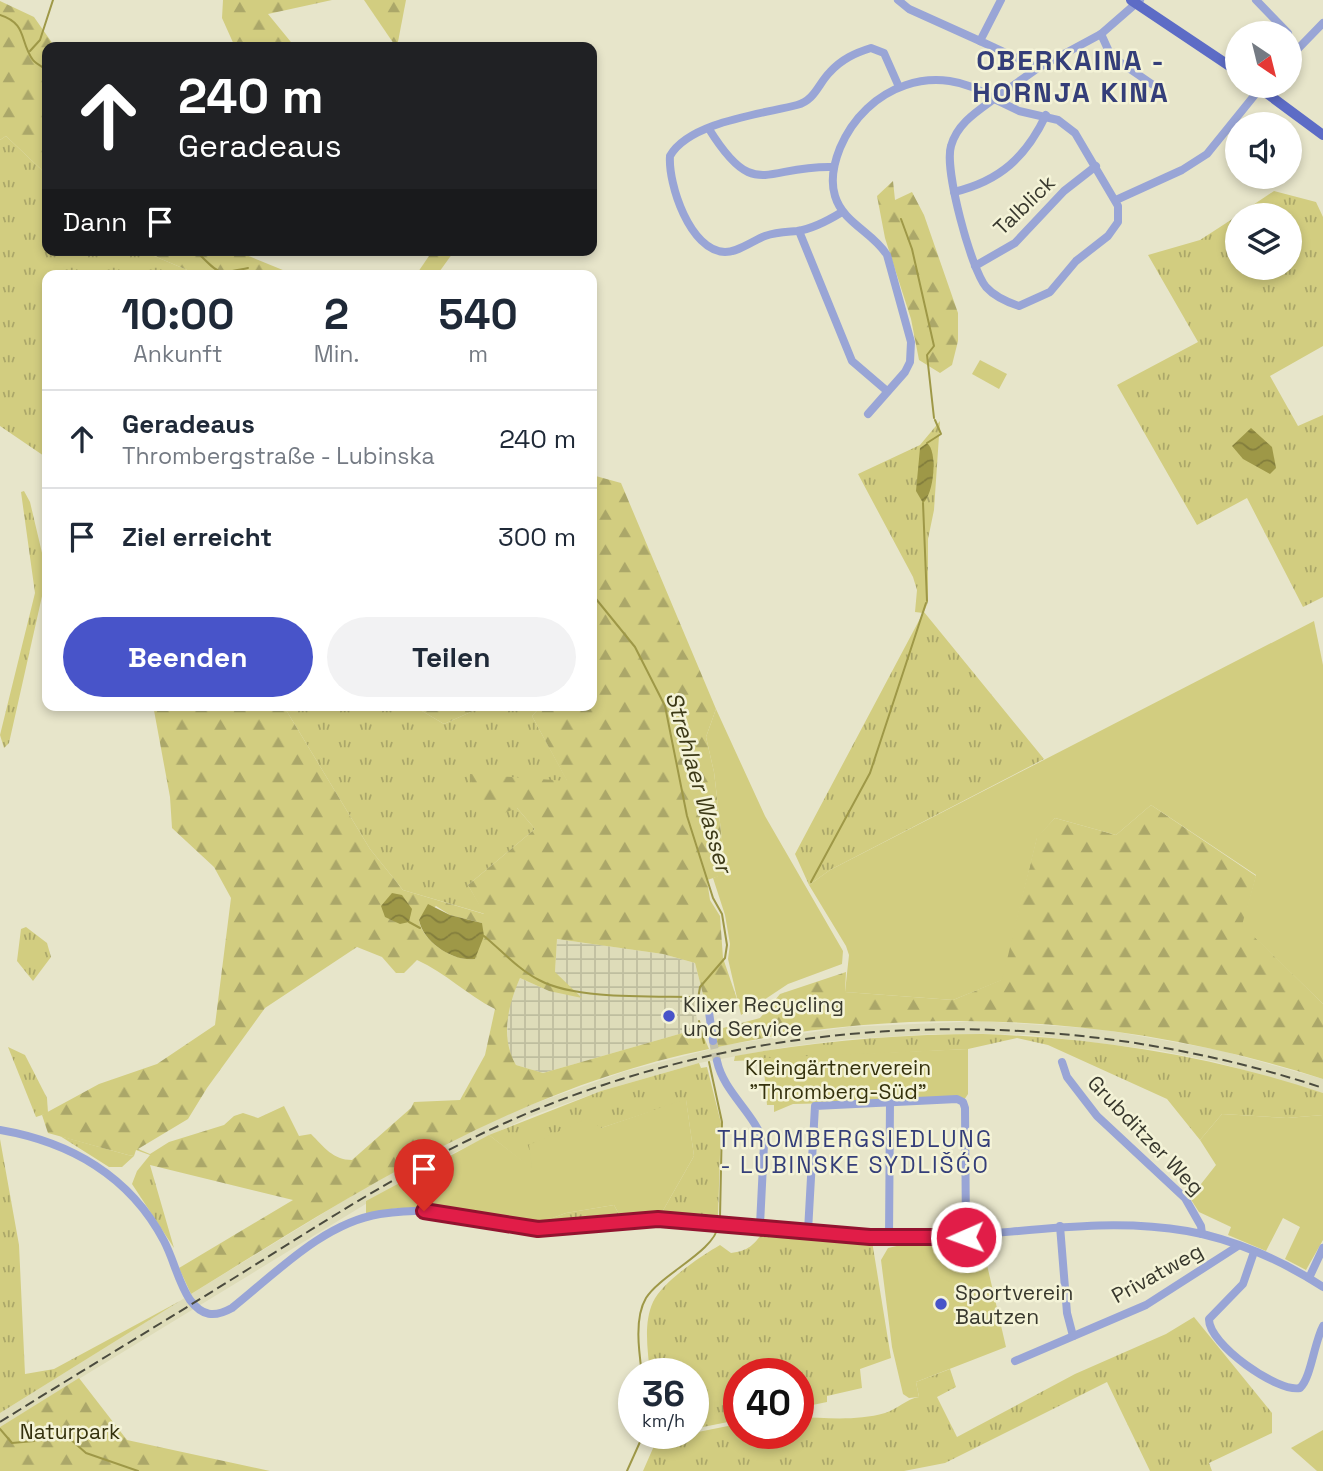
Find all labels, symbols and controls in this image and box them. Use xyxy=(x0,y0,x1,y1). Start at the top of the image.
north arrow xyxy=(1225,21,1302,98)
map controls xyxy=(1225,21,1302,280)
district label: OBERKAINA - HORNJA KINA xyxy=(972,42,1170,110)
text: 240 m xyxy=(178,65,324,127)
icon: ahead xyxy=(63,70,154,161)
button: sound xyxy=(1225,112,1302,189)
text: Geradeaus xyxy=(178,126,342,166)
street label: Talblick xyxy=(988,169,1060,241)
icon: arrive xyxy=(141,203,179,241)
button: layers xyxy=(1225,203,1302,280)
text: Dann xyxy=(63,205,127,239)
text: 10:00 xyxy=(121,288,234,341)
text: 2 xyxy=(324,288,349,341)
text: 540 xyxy=(439,288,518,341)
text: Ankunft xyxy=(133,339,222,369)
text: Min. xyxy=(314,339,359,369)
text: m xyxy=(468,339,488,369)
text: Geradeaus xyxy=(122,407,255,441)
icon: ahead xyxy=(63,420,101,458)
text: 240 m xyxy=(499,422,576,456)
text: Thrombergstraße - Lubinska xyxy=(122,441,435,471)
icon: arrive xyxy=(63,518,101,556)
text: Ziel erreicht xyxy=(122,520,272,554)
text: 300 m xyxy=(498,520,576,554)
button: Beenden xyxy=(63,617,313,697)
button: Teilen xyxy=(327,617,576,697)
water label: Strehlaer Wasser xyxy=(659,688,740,878)
place label: Klixer Recycling und Service xyxy=(683,991,844,1042)
marker: Klixer Recycling und Service xyxy=(661,1008,677,1024)
park label: Kleingärtnerverein "Thromberg-Süd" xyxy=(745,1054,931,1105)
street label: Grubditzer Weg xyxy=(1082,1069,1210,1201)
district label: THROMBERGSIEDLUNG - LUBINSKE SYDLIŠĆO xyxy=(717,1124,993,1180)
pin xyxy=(394,1139,454,1211)
icon: arrive xyxy=(405,1150,443,1188)
position arrow xyxy=(929,1200,1003,1274)
street label: Privatweg xyxy=(1107,1237,1207,1309)
place label: Sportverein Bautzen xyxy=(955,1279,1073,1330)
marker: Sportverein Bautzen xyxy=(933,1296,949,1312)
speed limit sign: 40 xyxy=(723,1358,814,1449)
text: 36 xyxy=(642,1372,685,1416)
text: km/h xyxy=(642,1409,685,1432)
park label: Naturpark xyxy=(20,1418,120,1445)

